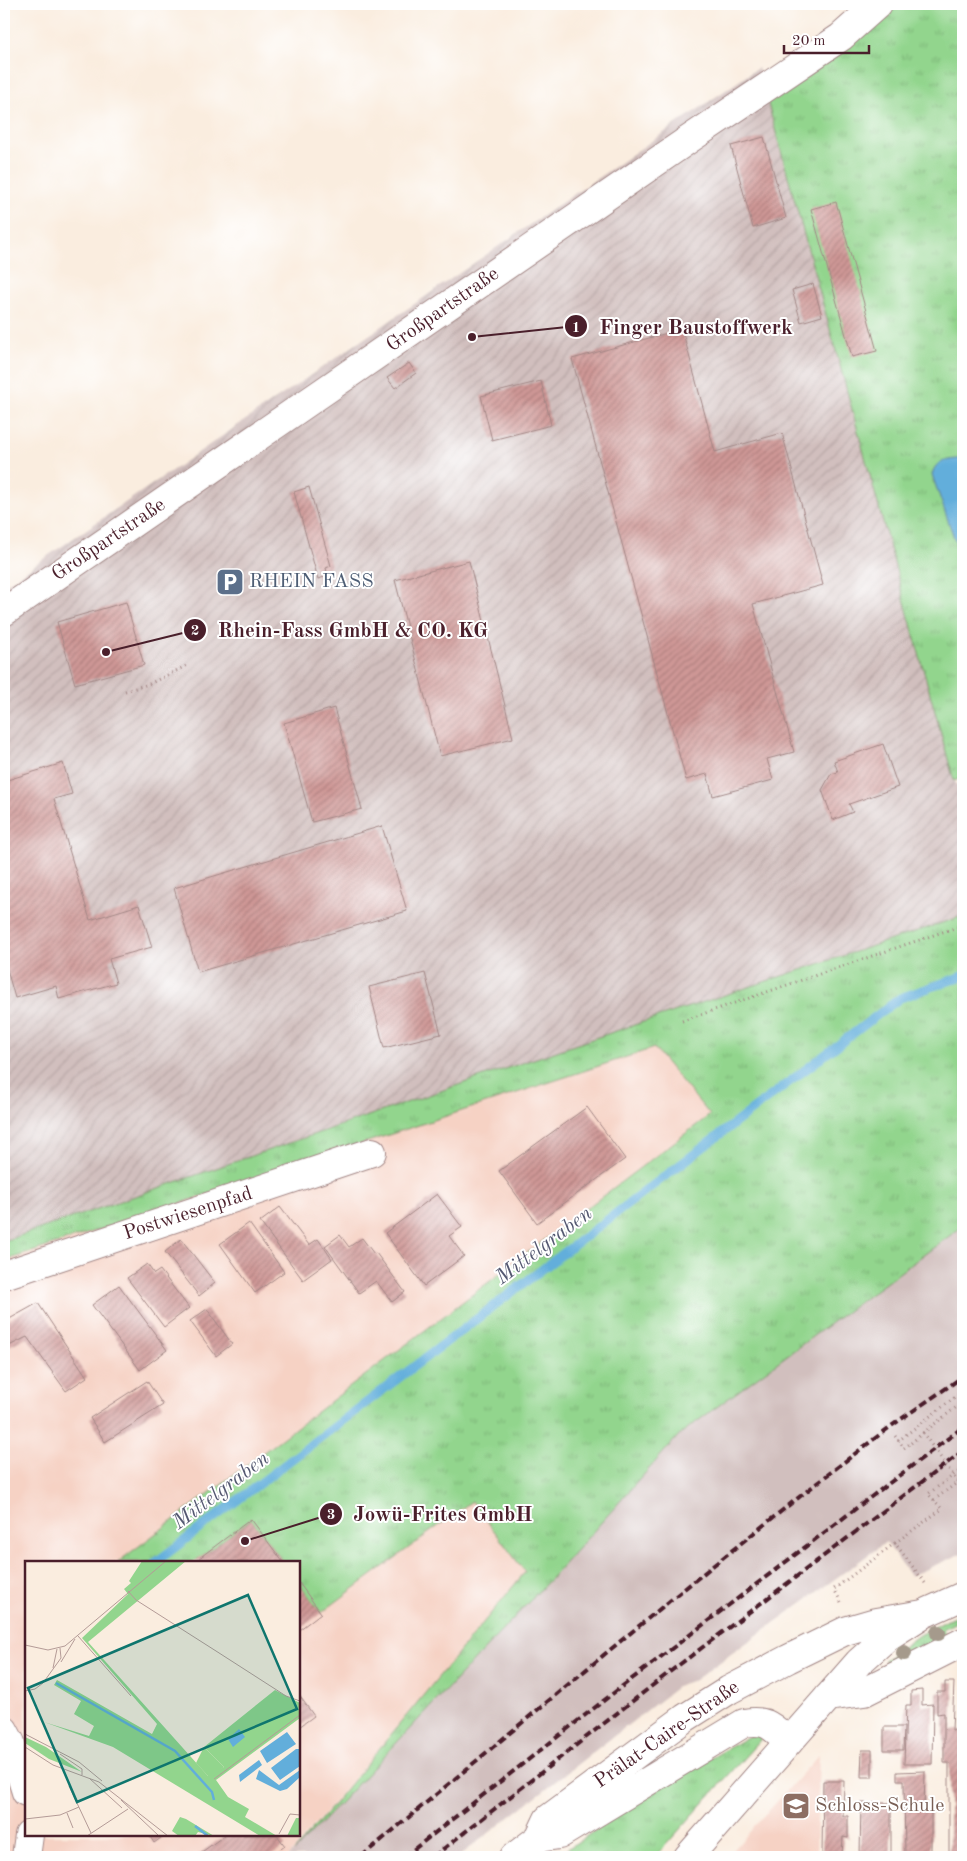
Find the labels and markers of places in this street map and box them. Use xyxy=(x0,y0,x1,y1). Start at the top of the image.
callout: Finger Baustoffwerk xyxy=(564,308,802,344)
parking icon: RHEIN FASS xyxy=(215,567,245,597)
place label: RHEIN FASS xyxy=(249,572,374,592)
callout: Rhein-Fass GmbH & CO. KG xyxy=(183,612,498,648)
callout: Jowü-Frites GmbH xyxy=(319,1496,543,1532)
school or university icon: Schloss-Schule xyxy=(781,1791,811,1821)
place label: Schloss-Schule xyxy=(815,1796,944,1816)

